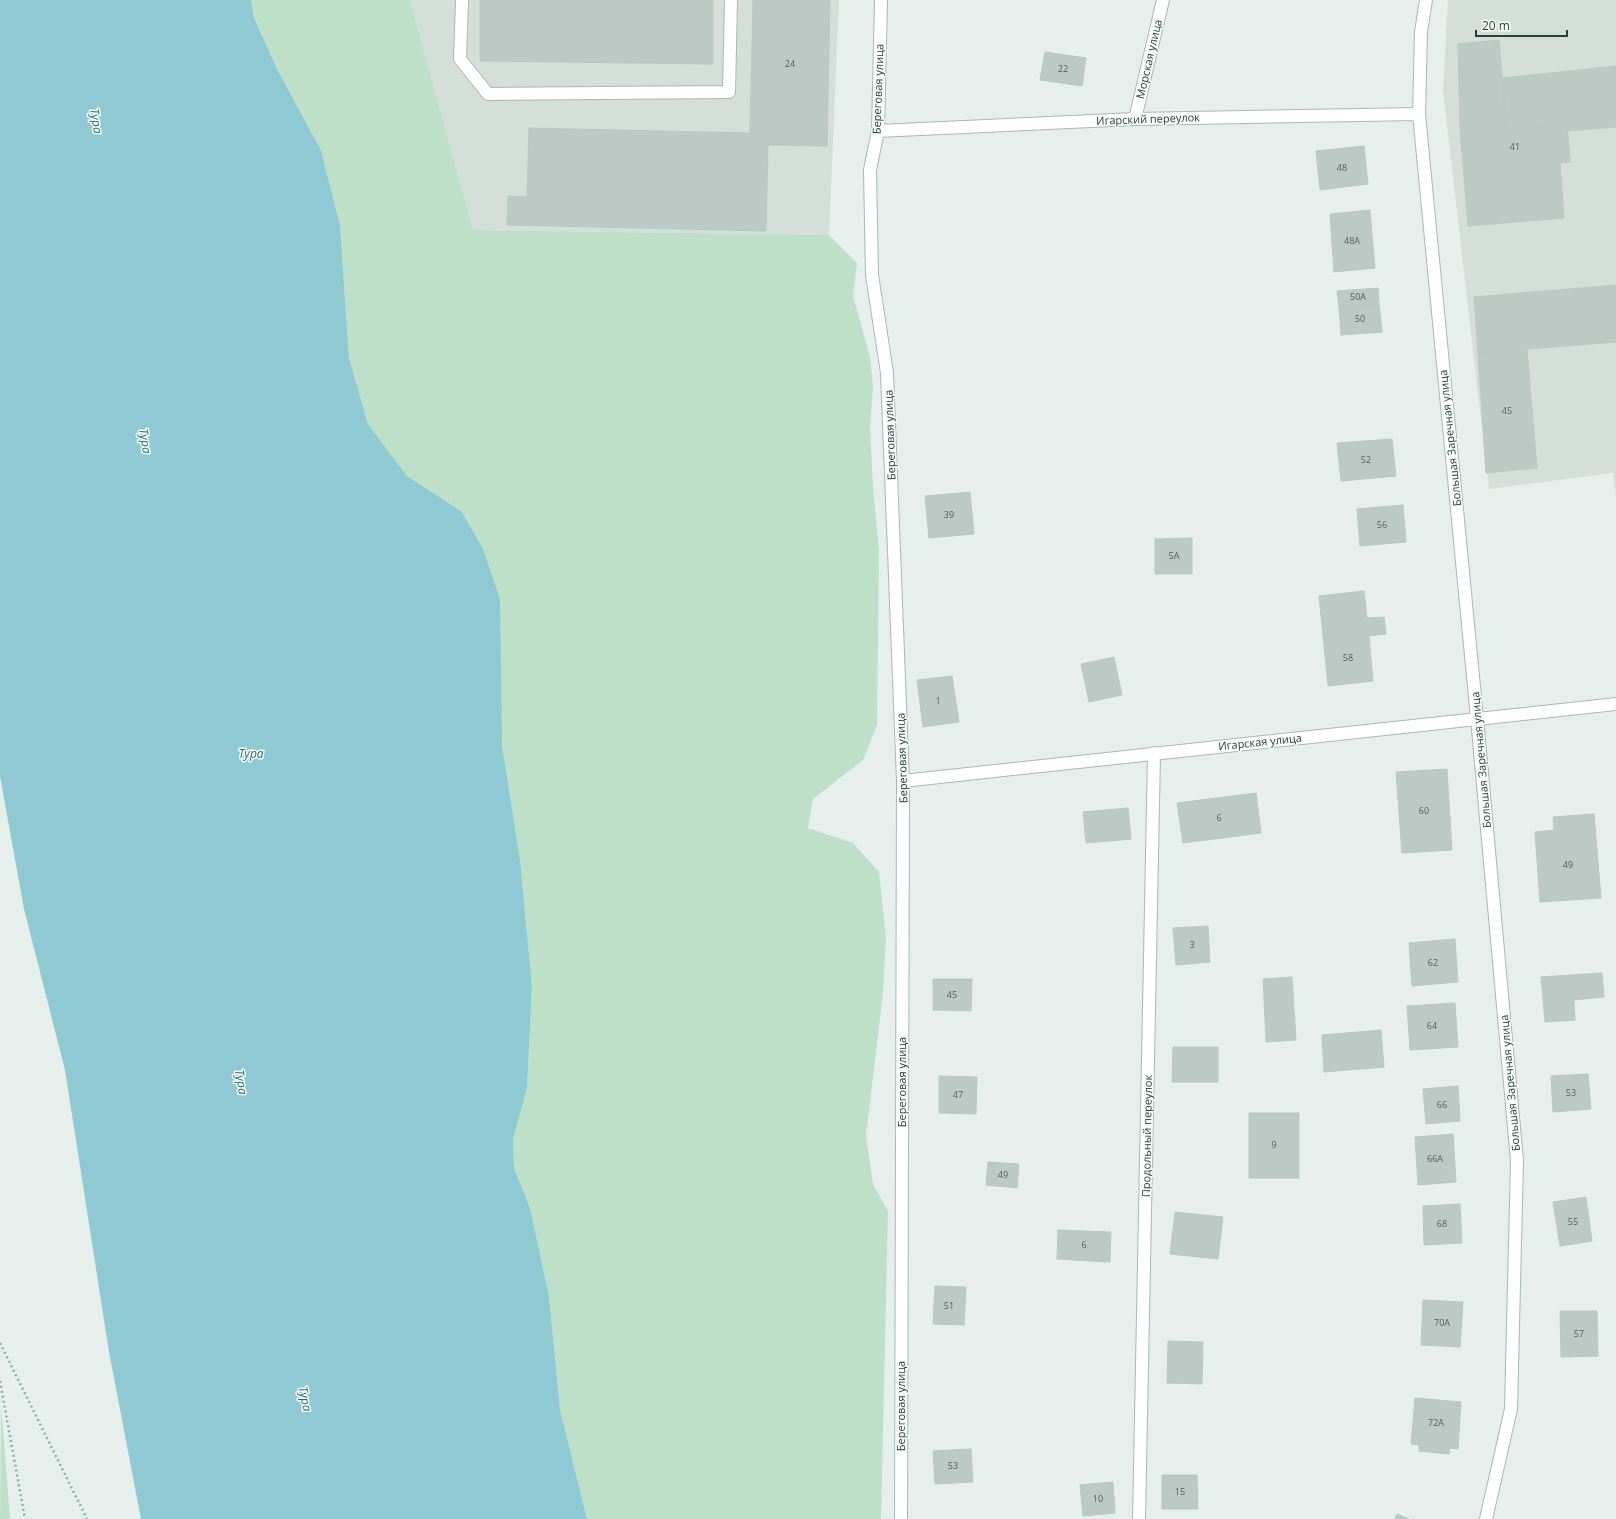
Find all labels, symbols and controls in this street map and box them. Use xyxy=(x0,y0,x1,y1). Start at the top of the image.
scale bar xyxy=(1476,12,1567,38)
text: 20 m xyxy=(1482,17,1510,34)
street label: Морская улица xyxy=(1132,18,1165,100)
street label: Береговая улица xyxy=(868,44,887,134)
house number: 24 xyxy=(785,57,795,70)
house number: 22 xyxy=(1058,62,1068,75)
water label: Тура xyxy=(86,107,107,135)
street label: Игарский переулок xyxy=(1096,109,1200,128)
house number: 41 xyxy=(1510,140,1520,153)
house number: 48 xyxy=(1337,161,1347,174)
house number: 48А xyxy=(1344,234,1360,247)
house number: 50А xyxy=(1350,290,1366,303)
house number: 50 xyxy=(1355,312,1365,325)
street label: Большая Заречная улица xyxy=(1435,369,1464,507)
street label: Береговая улица xyxy=(880,390,899,480)
house number: 45 xyxy=(1502,404,1512,417)
water label: Тура xyxy=(135,427,156,455)
house number: 52 xyxy=(1361,453,1371,466)
house number: 39 xyxy=(944,508,954,521)
house number: 56 xyxy=(1377,518,1387,531)
house number: 5А xyxy=(1169,549,1180,562)
house number: 58 xyxy=(1343,651,1353,664)
street label: Большая Заречная улица xyxy=(1467,691,1494,829)
house number: 1 xyxy=(935,694,941,707)
street label: Береговая улица xyxy=(892,713,911,803)
street label: Игарская улица xyxy=(1218,730,1302,753)
water label: Тура xyxy=(238,745,264,762)
house number: 60 xyxy=(1419,804,1429,817)
house number: 6 xyxy=(1216,811,1222,824)
house number: 49 xyxy=(1563,858,1573,871)
house number: 3 xyxy=(1189,938,1195,951)
house number: 62 xyxy=(1428,956,1438,969)
house number: 45 xyxy=(947,988,957,1001)
street label: Большая Заречная улица xyxy=(1496,1014,1523,1152)
house number: 64 xyxy=(1427,1019,1437,1032)
street label: Береговая улица xyxy=(894,1037,909,1127)
water label: Тура xyxy=(231,1068,252,1096)
street label: Продольный переулок xyxy=(1138,1074,1155,1197)
house number: 53 xyxy=(1566,1086,1576,1099)
house number: 47 xyxy=(953,1088,963,1101)
house number: 66 xyxy=(1437,1098,1447,1111)
house number: 9 xyxy=(1271,1138,1277,1151)
house number: 66А xyxy=(1427,1152,1443,1165)
house number: 49 xyxy=(998,1168,1008,1181)
house number: 55 xyxy=(1568,1215,1578,1228)
house number: 68 xyxy=(1437,1217,1447,1230)
house number: 6 xyxy=(1081,1238,1087,1251)
house number: 51 xyxy=(944,1299,954,1312)
house number: 70А xyxy=(1434,1316,1450,1329)
house number: 57 xyxy=(1574,1327,1584,1340)
street label: Береговая улица xyxy=(893,1361,908,1451)
water label: Тура xyxy=(295,1385,316,1413)
house number: 72А xyxy=(1428,1416,1444,1429)
house number: 53 xyxy=(948,1459,958,1472)
house number: 15 xyxy=(1175,1485,1185,1498)
house number: 10 xyxy=(1093,1492,1103,1505)

